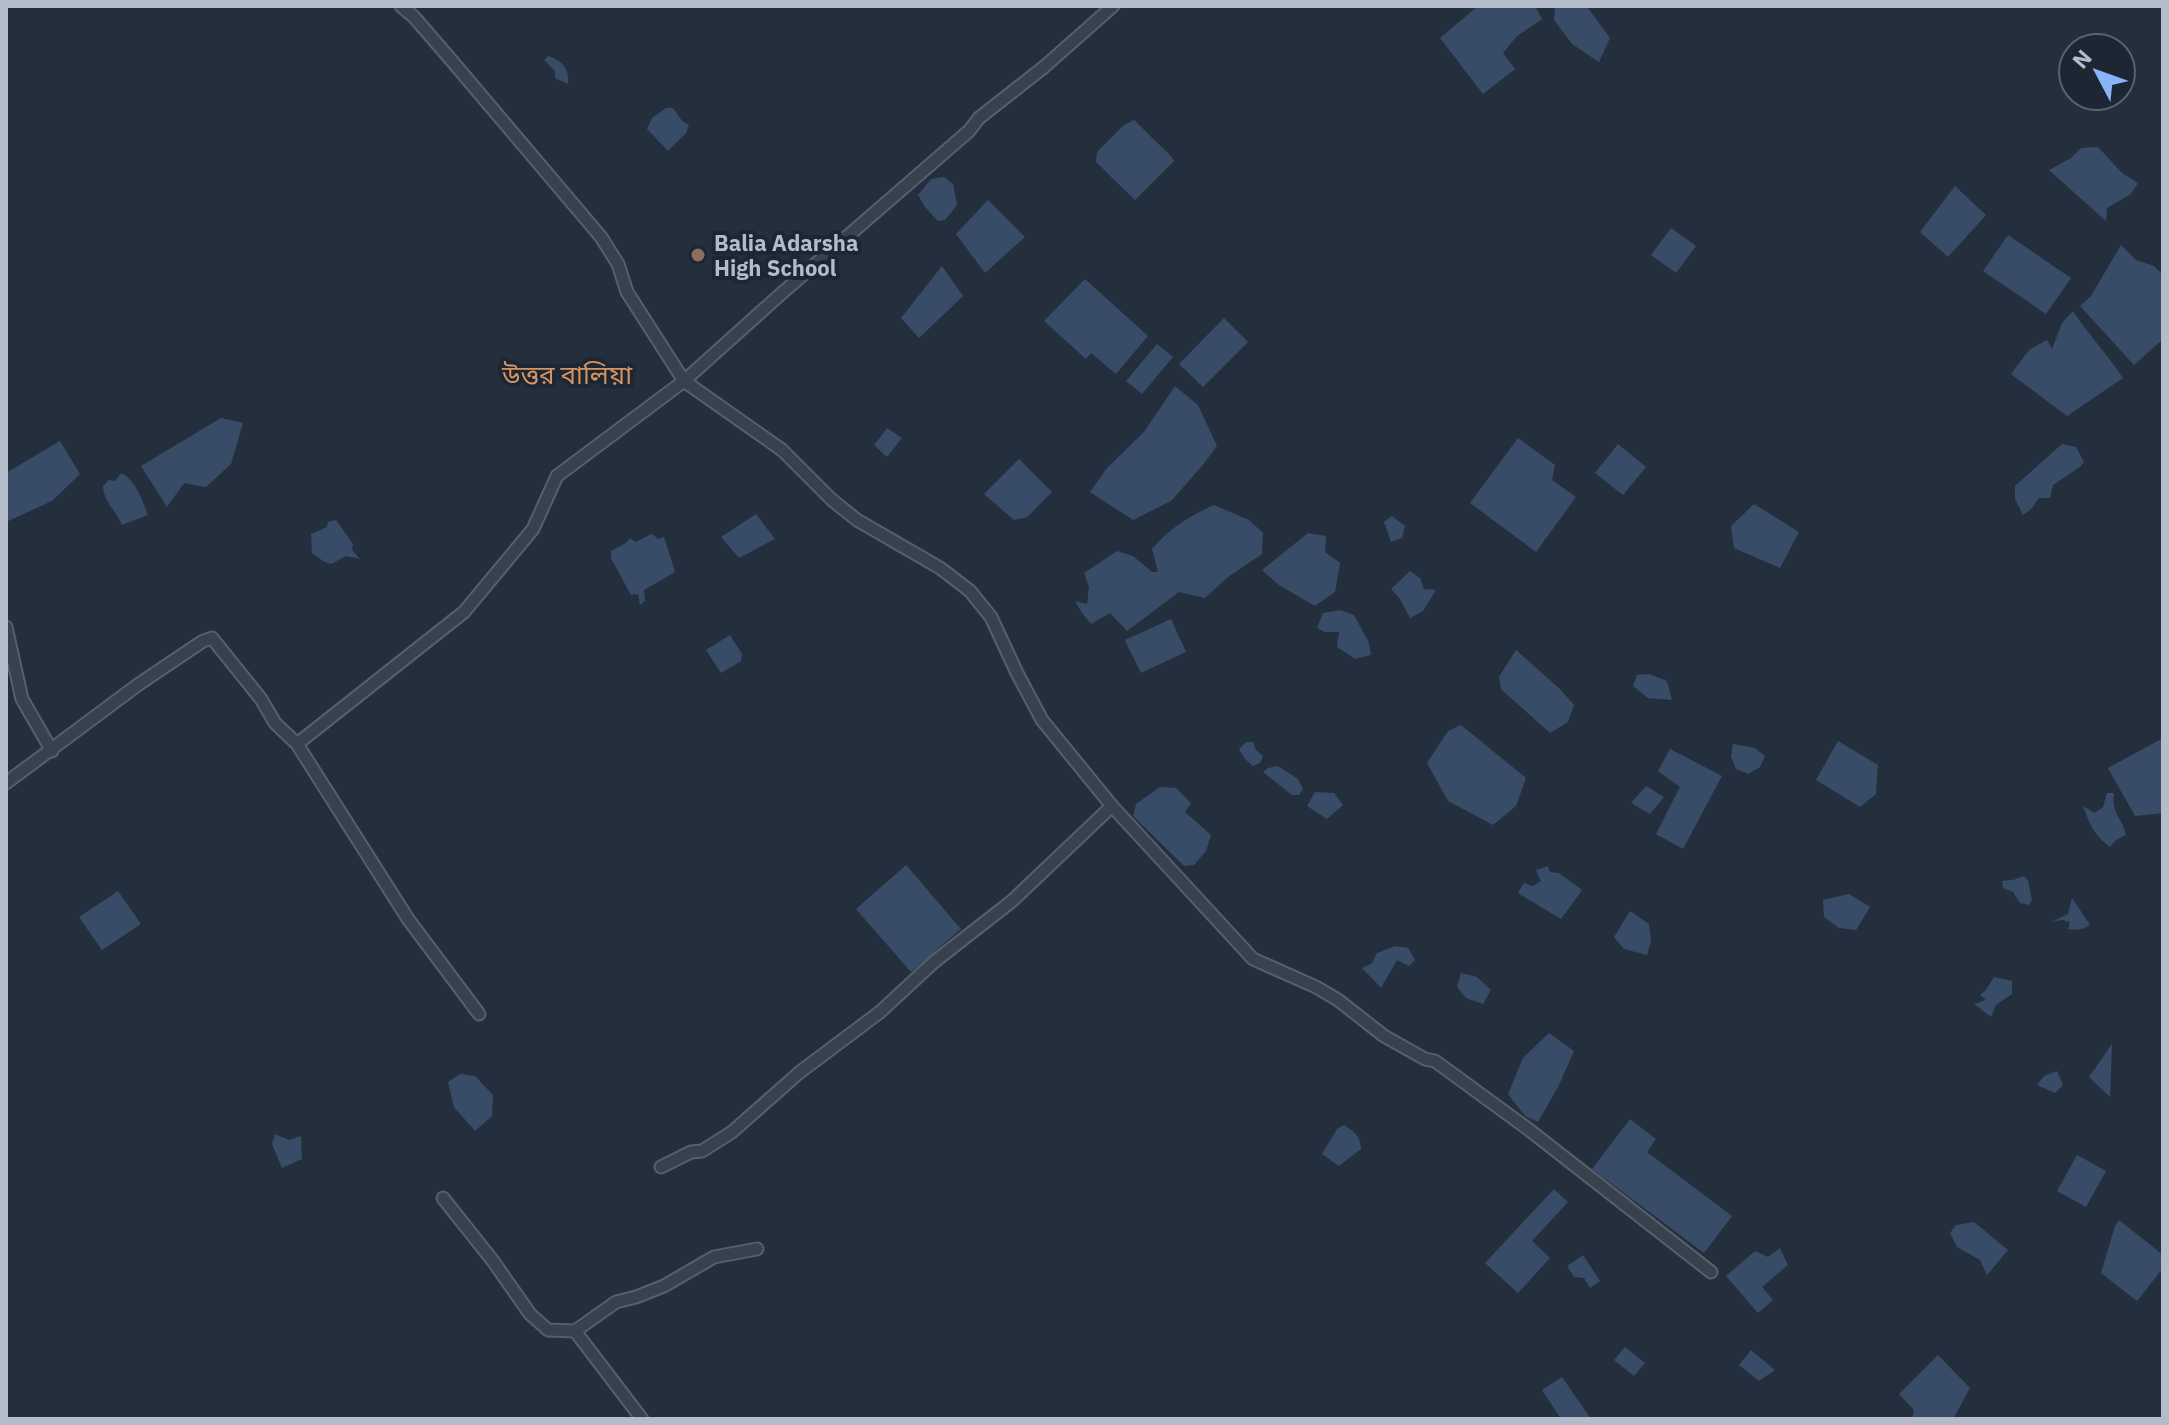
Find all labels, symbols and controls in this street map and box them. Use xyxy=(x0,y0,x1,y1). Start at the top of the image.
north arrow xyxy=(2057,32,2137,112)
text: N xyxy=(2065,43,2098,74)
place label: Balia Adarsha High School xyxy=(714,228,858,282)
marker: Balia Adarsha High School xyxy=(689,246,707,264)
district label: উত্তর বালিয়া xyxy=(501,357,633,391)

